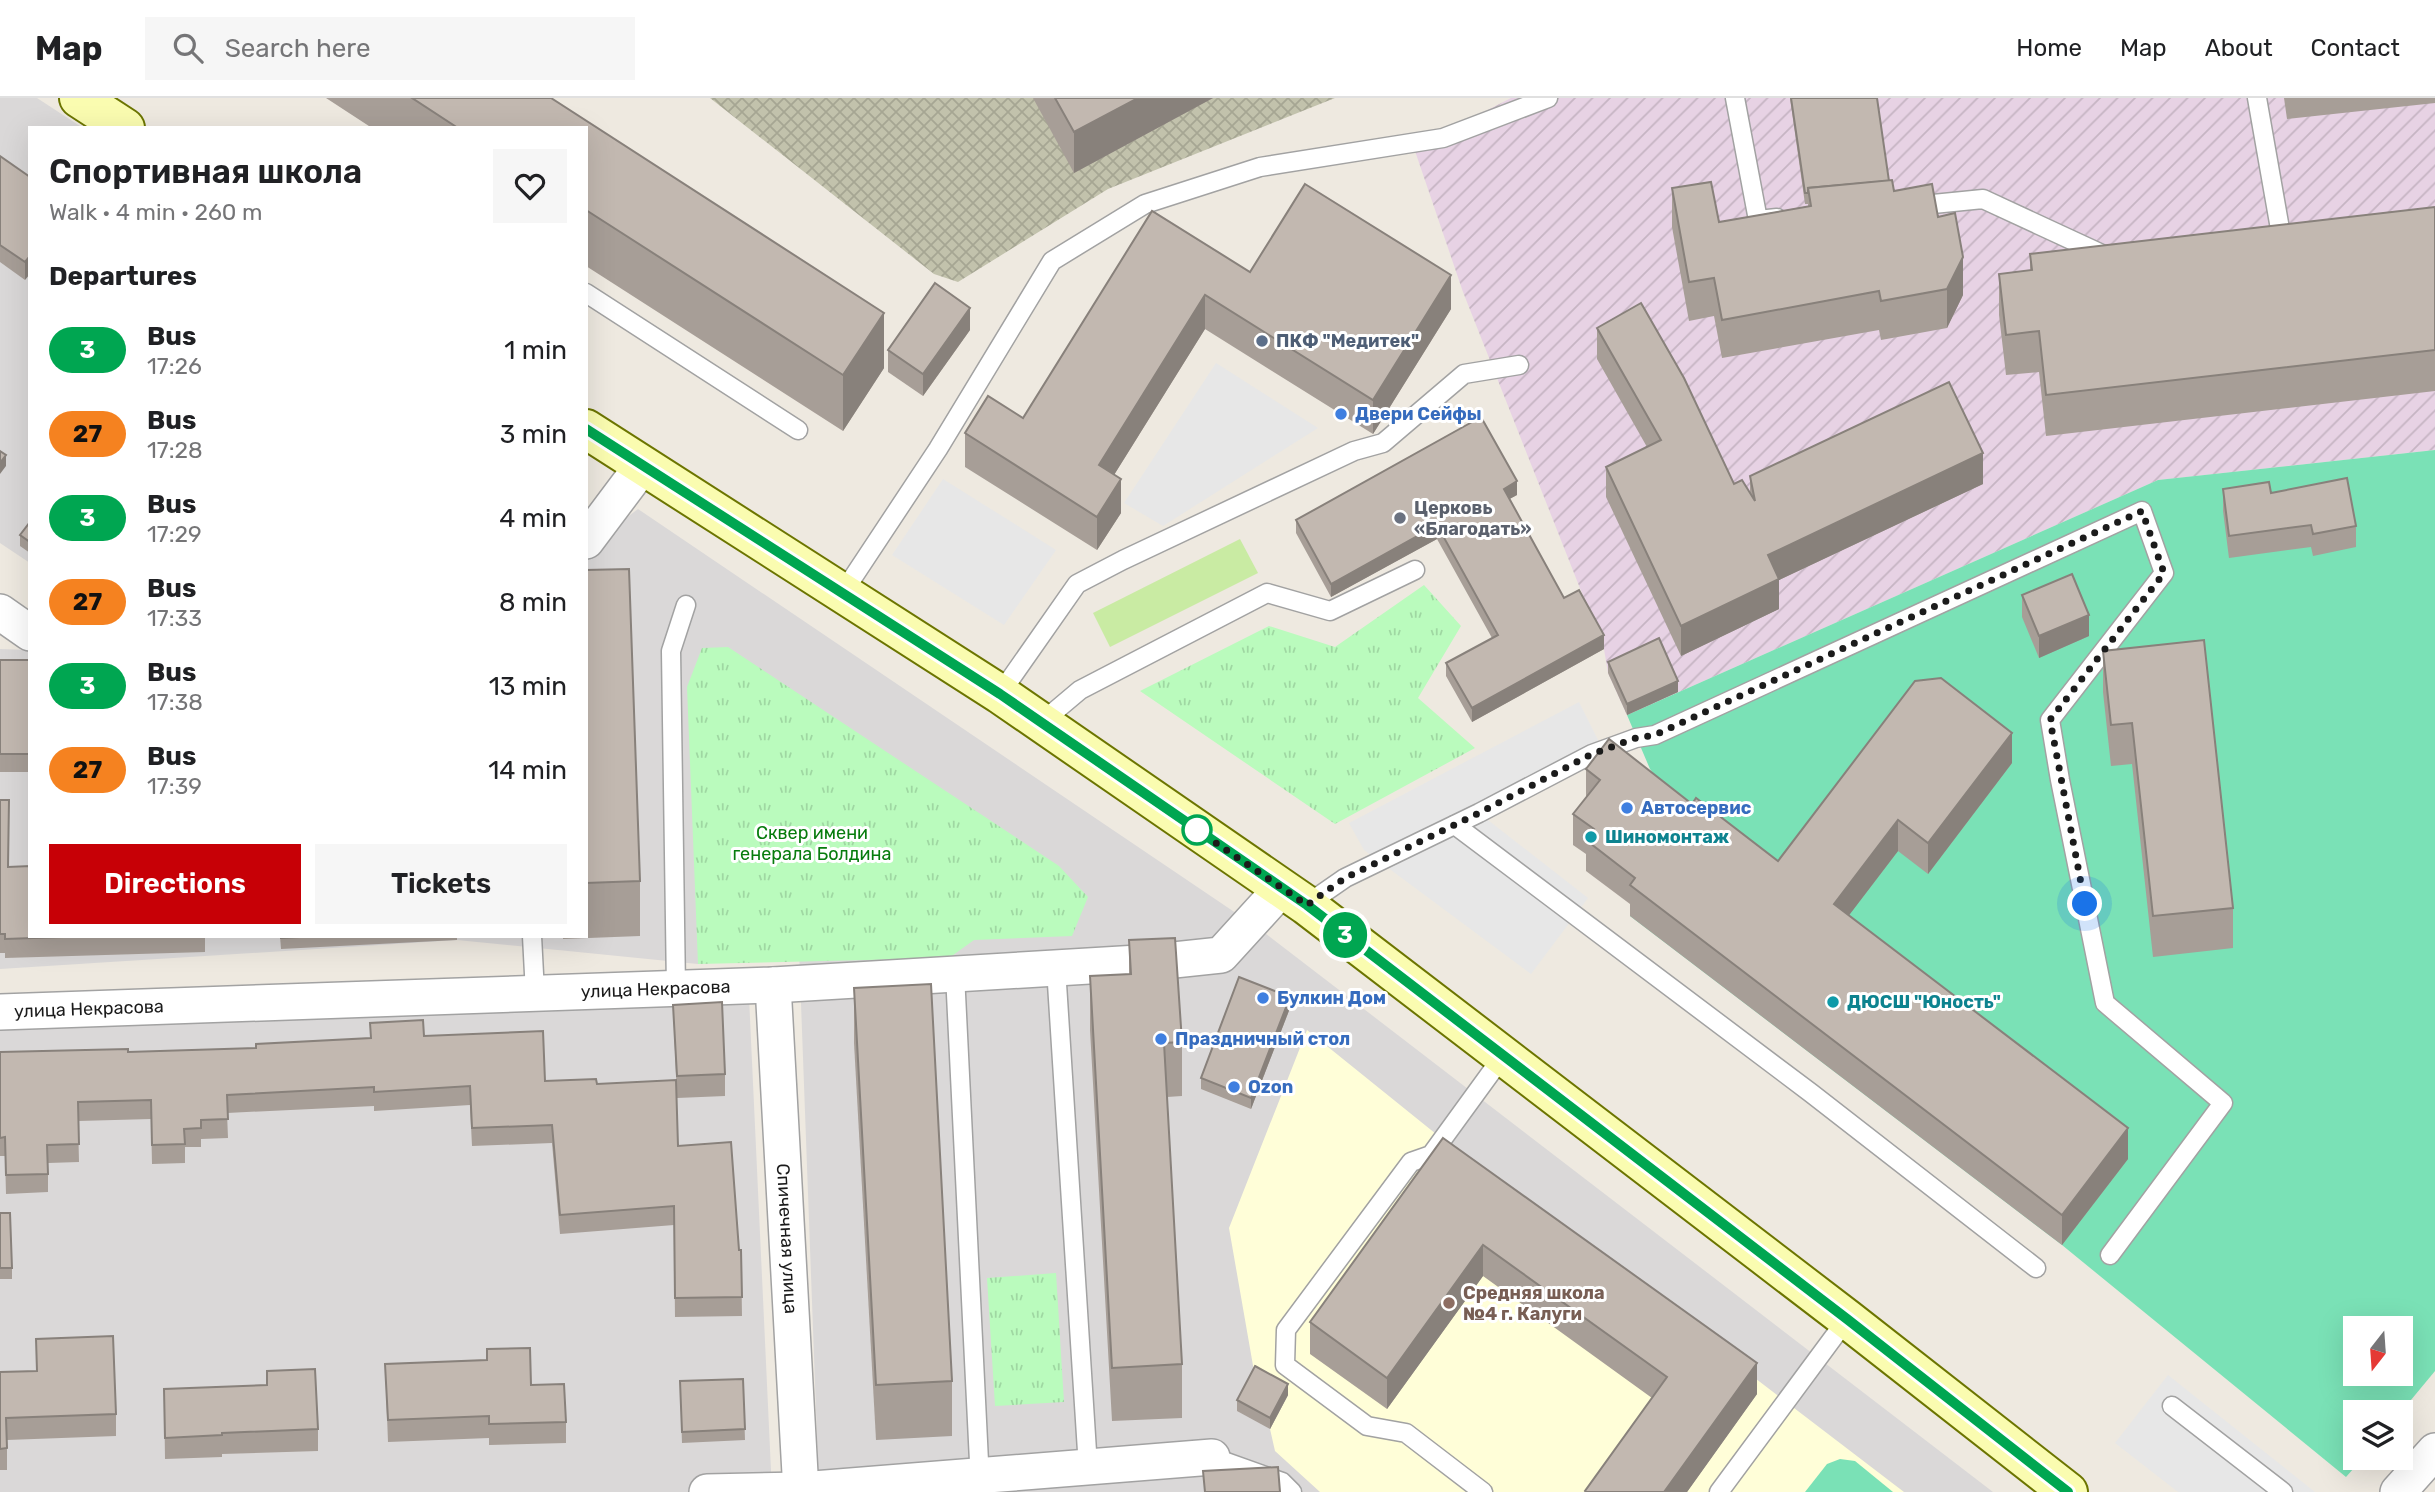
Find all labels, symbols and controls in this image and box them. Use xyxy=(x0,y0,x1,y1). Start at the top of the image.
search box xyxy=(145,17,635,80)
text: Map xyxy=(35,29,103,68)
icon: search xyxy=(169,29,207,67)
text: Search here xyxy=(225,33,370,64)
text: Home xyxy=(2016,34,2082,62)
text: Map xyxy=(2120,34,2167,62)
text: About xyxy=(2205,34,2273,62)
text: Contact xyxy=(2311,34,2400,62)
button: heart xyxy=(493,149,567,223)
text: Спортивная школа xyxy=(49,152,362,191)
text: Walk · 4 min · 260 m xyxy=(49,198,263,226)
text: Departures xyxy=(49,261,197,292)
text: Bus xyxy=(147,321,196,352)
place label: ПКФ "Медитек" xyxy=(1276,330,1419,352)
marker: ПКФ "Медитек" xyxy=(1254,333,1270,349)
text: 1 min xyxy=(504,335,567,366)
text: 3 xyxy=(80,336,95,364)
text: 17:26 xyxy=(147,352,202,380)
place label: Двери Сейфы xyxy=(1355,403,1482,425)
text: Bus xyxy=(147,405,196,436)
marker: Двери Сейфы xyxy=(1333,406,1349,422)
text: 3 min xyxy=(500,419,567,450)
text: 27 xyxy=(73,420,102,448)
text: 17:28 xyxy=(147,436,203,464)
text: Bus xyxy=(147,489,196,520)
place label: Церковь «Благодать» xyxy=(1414,497,1532,540)
text: 4 min xyxy=(499,503,567,534)
text: 3 xyxy=(80,504,95,532)
marker: Церковь «Благодать» xyxy=(1392,510,1408,526)
text: 17:29 xyxy=(147,520,202,548)
text: Bus xyxy=(147,573,196,604)
text: 8 min xyxy=(499,587,567,618)
text: 27 xyxy=(73,588,102,616)
text: 17:33 xyxy=(147,604,202,632)
text: Bus xyxy=(147,657,196,688)
text: 13 min xyxy=(489,671,567,702)
text: 3 xyxy=(80,672,95,700)
text: 17:38 xyxy=(147,688,203,716)
text: Bus xyxy=(147,741,196,772)
text: 14 min xyxy=(488,755,567,786)
text: 27 xyxy=(73,756,102,784)
text: 17:39 xyxy=(147,772,202,800)
place label: Автосервис xyxy=(1641,797,1752,819)
marker: Автосервис xyxy=(1619,800,1635,816)
unlabelled marker xyxy=(1182,815,1212,845)
park label: Сквер имени генерала Болдина xyxy=(733,822,891,865)
place label: Шиномонтаж xyxy=(1605,826,1730,848)
marker: Шиномонтаж xyxy=(1583,829,1599,845)
button: Directions xyxy=(49,844,301,924)
button: Tickets xyxy=(315,844,567,924)
your location xyxy=(2067,886,2102,921)
line badge: 3 xyxy=(1322,912,1368,958)
text: 3 xyxy=(1337,921,1353,949)
street label: улица Некрасова xyxy=(580,975,731,1003)
place label: Булкин Дом xyxy=(1277,987,1386,1009)
marker: Булкин Дом xyxy=(1255,990,1271,1006)
place label: ДЮСШ "Юность" xyxy=(1847,991,2001,1013)
marker: ДЮСШ "Юность" xyxy=(1825,994,1841,1010)
street label: улица Некрасова xyxy=(14,995,164,1023)
place label: Праздничный стол xyxy=(1175,1028,1350,1050)
marker: Праздничный стол xyxy=(1153,1031,1169,1047)
place label: Ozon xyxy=(1248,1076,1293,1098)
marker: Ozon xyxy=(1226,1079,1242,1095)
street label: Спичечная улица xyxy=(772,1163,802,1314)
place label: Средняя школа №4 г. Калуги xyxy=(1463,1282,1605,1325)
marker: Средняя школа №4 г. Калуги xyxy=(1441,1295,1457,1311)
north arrow xyxy=(2343,1316,2413,1386)
map controls xyxy=(2343,1316,2413,1470)
button: layers xyxy=(2343,1400,2413,1470)

